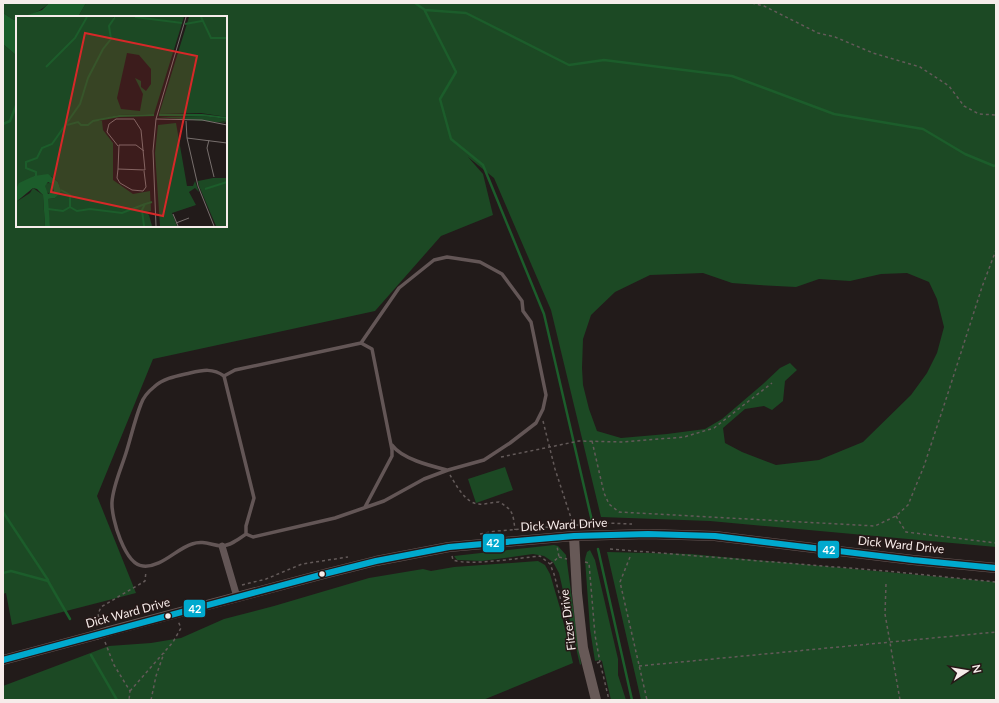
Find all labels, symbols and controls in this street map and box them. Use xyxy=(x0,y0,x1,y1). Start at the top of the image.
inset map xyxy=(16,16,227,227)
street label: Dick Ward Drive xyxy=(520,515,608,534)
line badge: 42 xyxy=(482,533,505,553)
street label: Dick Ward Drive xyxy=(857,533,945,557)
text: 42 xyxy=(487,536,499,549)
line badge: 42 xyxy=(817,540,840,559)
text: 42 xyxy=(823,543,835,556)
unlabelled marker xyxy=(317,569,327,579)
street label: Fitzer Drive xyxy=(556,589,579,651)
street label: Dick Ward Drive xyxy=(84,594,172,631)
line badge: 42 xyxy=(183,599,206,618)
text: 42 xyxy=(189,602,201,615)
unlabelled marker xyxy=(163,611,173,621)
north arrow xyxy=(947,651,987,691)
text: N xyxy=(970,663,985,674)

